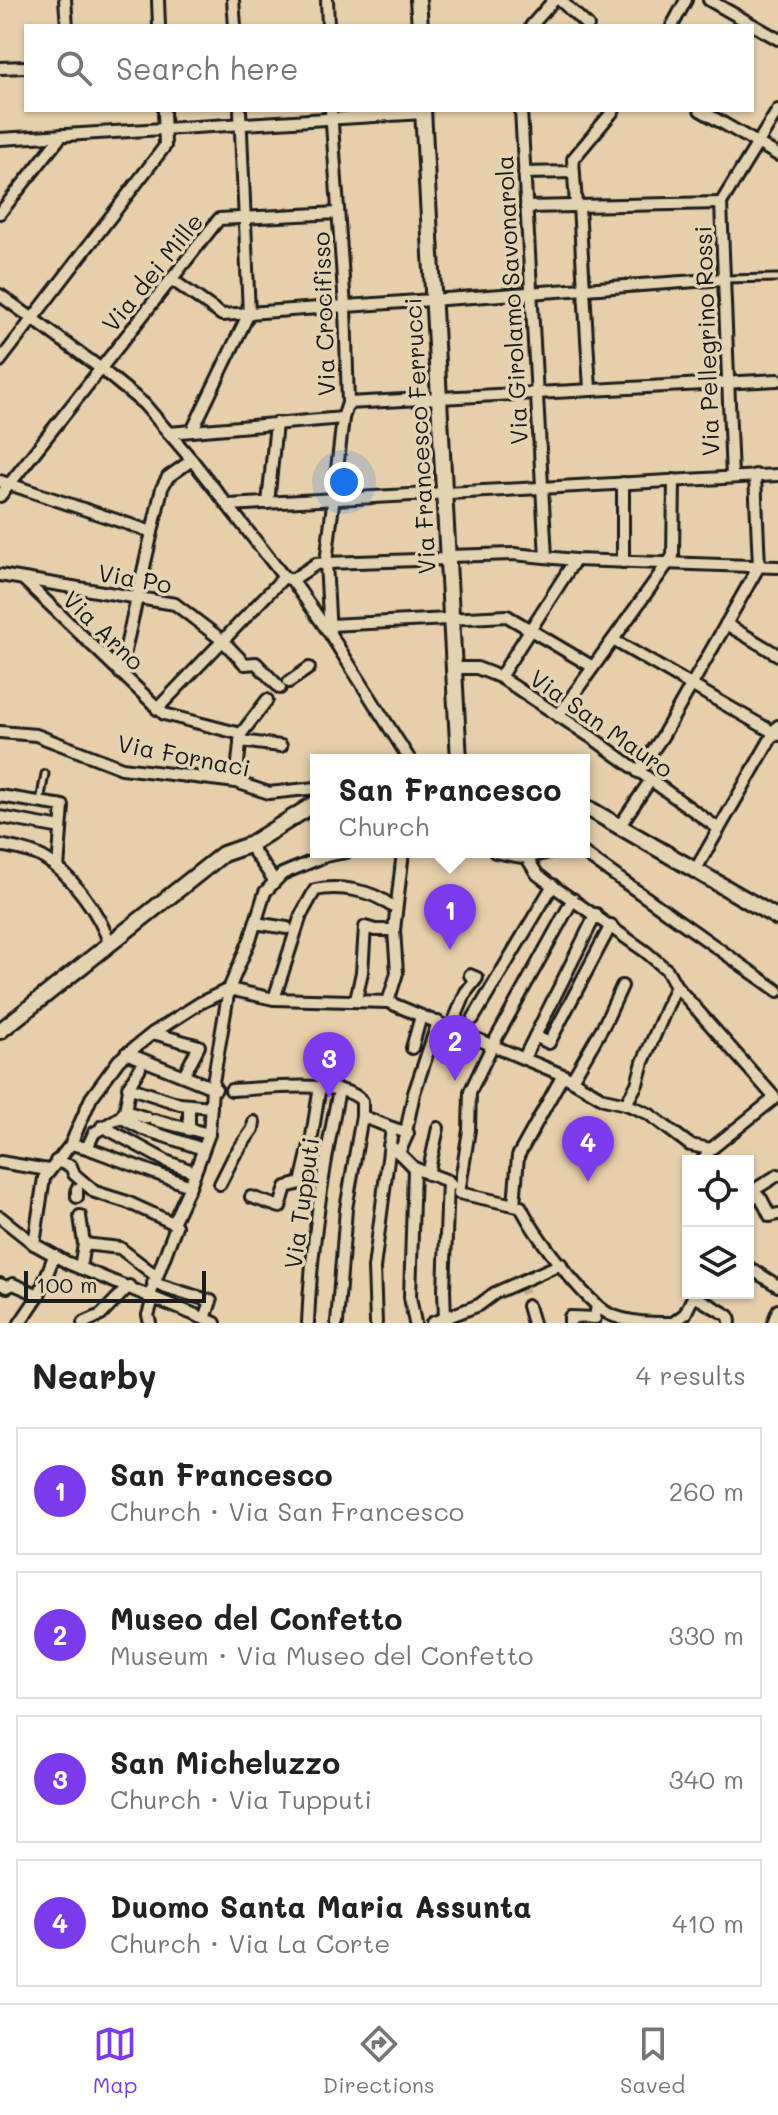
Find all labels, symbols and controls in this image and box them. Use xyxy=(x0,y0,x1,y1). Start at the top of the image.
search box xyxy=(24,24,754,112)
icon: search xyxy=(52,46,96,90)
text: Search here xyxy=(116,48,299,88)
street label: Via Girolamo Savonarola xyxy=(488,155,534,445)
street label: Via dei Mille xyxy=(95,206,209,338)
street label: Via Pellegrino Rossi xyxy=(686,225,726,457)
street label: Via Crocifisso xyxy=(305,231,341,397)
street label: Via Francesco Ferrucci xyxy=(396,297,442,575)
your location xyxy=(324,462,364,502)
street label: Via Po xyxy=(96,556,174,600)
street label: Via Arno xyxy=(57,584,151,676)
street label: Via San Mauro xyxy=(524,662,680,784)
street label: Via Fornaci xyxy=(115,727,253,783)
popup xyxy=(310,754,590,858)
text: San Francesco xyxy=(339,769,561,809)
text: Church xyxy=(339,809,429,843)
pin: 1 xyxy=(424,884,476,950)
pin: 2 xyxy=(429,1015,481,1081)
pin: 3 xyxy=(303,1032,355,1098)
pin: 4 xyxy=(562,1116,614,1182)
street label: Via Tupputi xyxy=(276,1135,326,1271)
map controls xyxy=(682,1155,754,1299)
button: locate xyxy=(682,1155,754,1227)
button: layers xyxy=(682,1227,754,1299)
scale bar xyxy=(24,1267,206,1303)
text: 100 m xyxy=(36,1270,98,1299)
text: Nearby xyxy=(32,1353,157,1398)
text: 4 results xyxy=(636,1358,746,1392)
text: San Francesco xyxy=(110,1454,333,1494)
text: 1 xyxy=(54,1474,66,1508)
text: 260 m xyxy=(669,1474,744,1508)
text: Church · Via San Francesco xyxy=(110,1494,464,1528)
text: Museo del Confetto xyxy=(110,1598,403,1638)
text: 2 xyxy=(53,1618,67,1652)
text: 330 m xyxy=(668,1618,744,1652)
text: Museum · Via Museo del Confetto xyxy=(110,1638,534,1672)
text: San Micheluzzo xyxy=(110,1742,340,1782)
text: 3 xyxy=(52,1762,68,1796)
text: 340 m xyxy=(668,1762,744,1796)
text: Church · Via Tupputi xyxy=(110,1782,372,1816)
text: Duomo Santa Maria Assunta xyxy=(110,1886,532,1926)
text: 4 xyxy=(52,1906,68,1940)
text: 410 m xyxy=(672,1906,744,1940)
text: Church · Via La Corte xyxy=(110,1926,390,1960)
tab: Map xyxy=(93,2022,138,2099)
tab: Directions xyxy=(323,2022,435,2099)
tab: Saved xyxy=(620,2022,685,2099)

